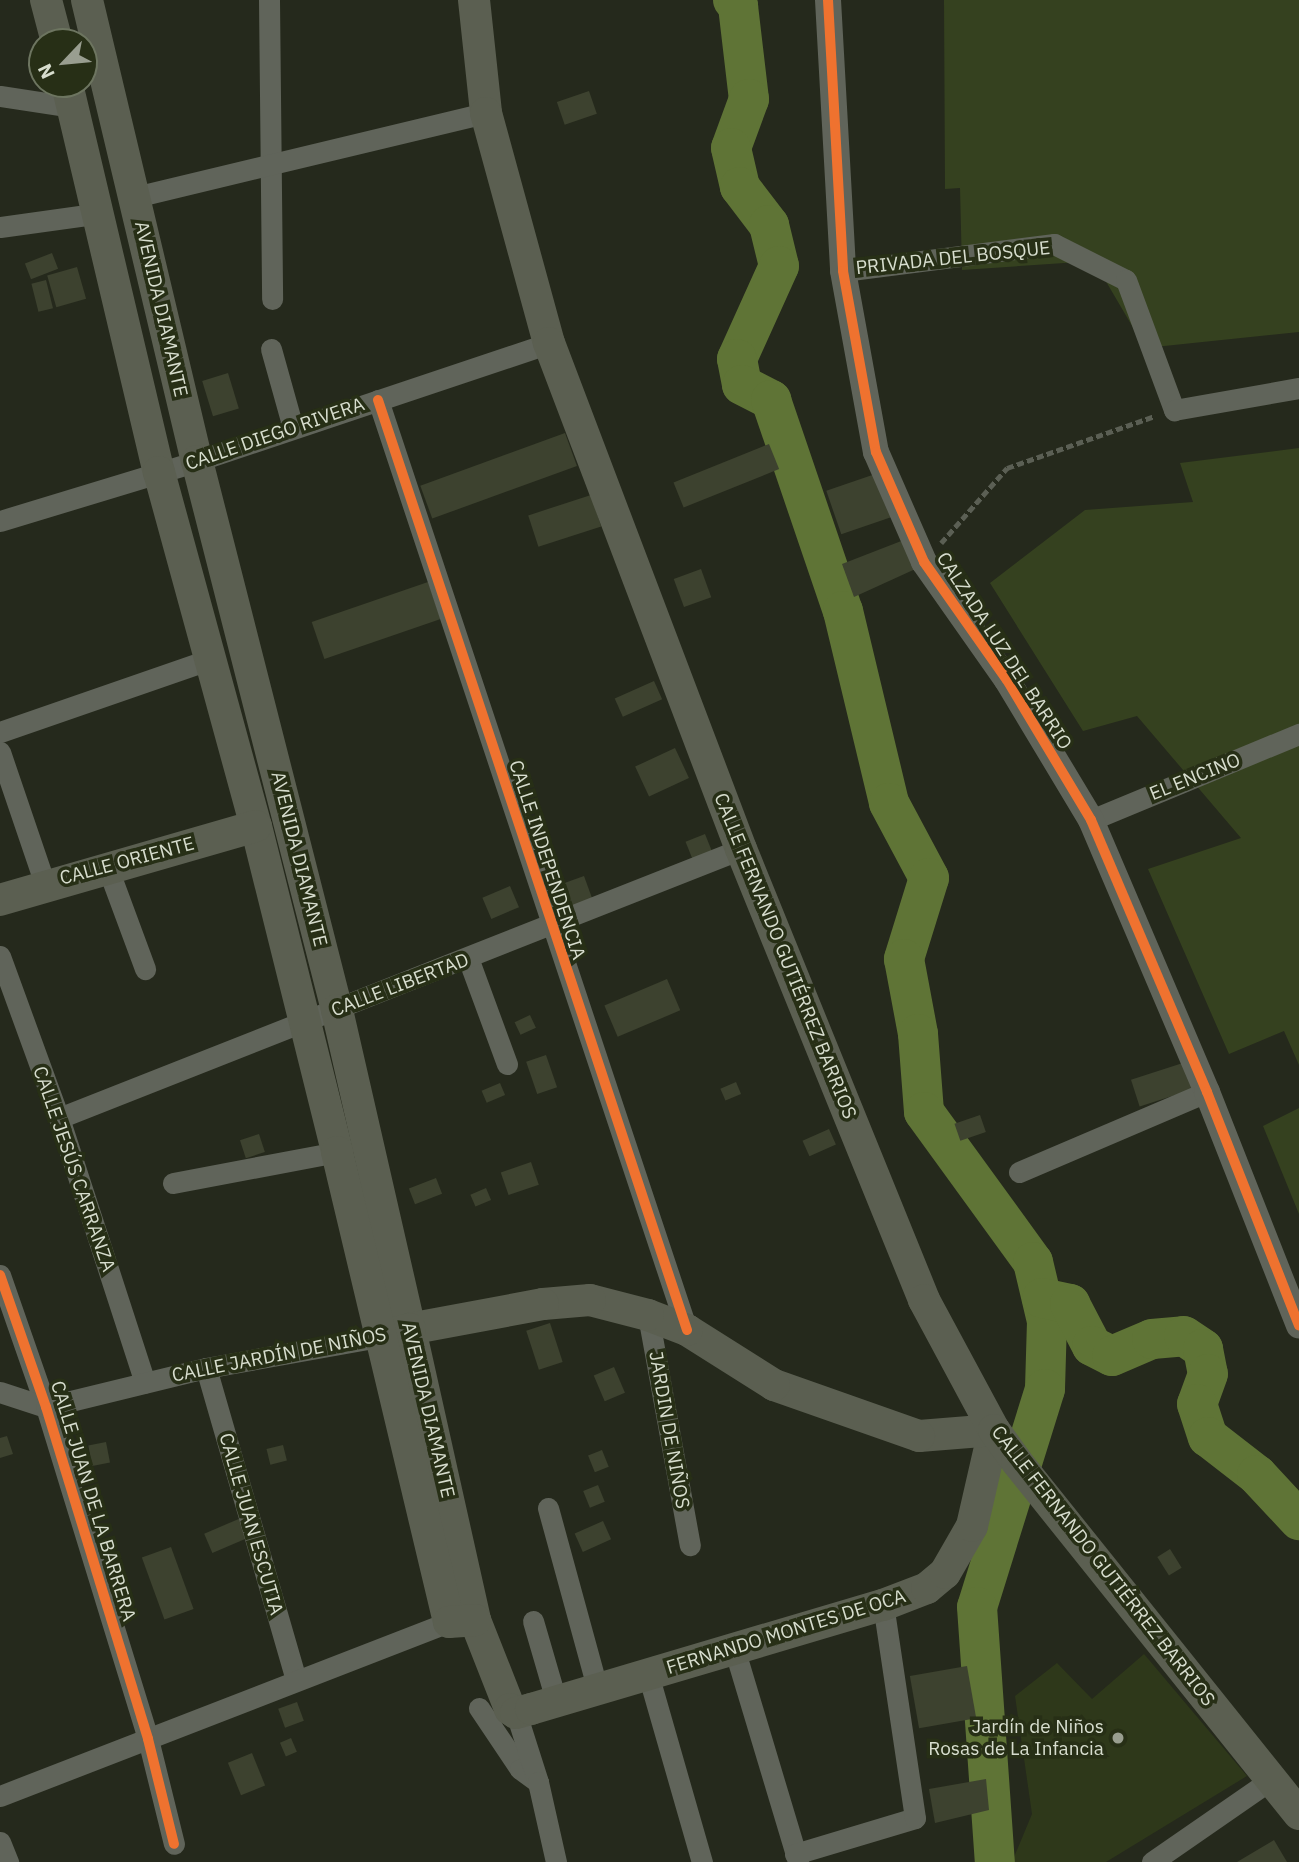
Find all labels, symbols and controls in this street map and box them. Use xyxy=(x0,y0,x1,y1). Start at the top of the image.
north arrow xyxy=(28,28,98,98)
text: N xyxy=(32,60,60,83)
street label: AVENIDA DIAMANTE xyxy=(130,219,192,399)
street label: PRIVADA DEL BOSQUE xyxy=(855,236,1051,280)
street label: CALLE DIEGO RIVERA xyxy=(182,393,368,475)
street label: CALZADA LUZ DEL BARRIO xyxy=(932,548,1076,754)
street label: EL ENCINO xyxy=(1146,748,1244,806)
street label: CALLE INDEPENDENCIA xyxy=(504,757,590,963)
street label: AVENIDA DIAMANTE xyxy=(266,769,332,949)
street label: CALLE FERNANDO GUTIÉRREZ BARRIOS xyxy=(709,790,861,1122)
street label: CALLE ORIENTE xyxy=(57,832,197,890)
street label: CALLE LIBERTAD xyxy=(328,948,472,1022)
street label: CALLE JESÚS CARRANZA xyxy=(28,1063,120,1275)
street label: AVENIDA DIAMANTE xyxy=(397,1320,459,1500)
street label: CALLE JARDÍN DE NIÑOS xyxy=(170,1323,388,1387)
street label: JARDIN DE NIÑOS xyxy=(644,1350,694,1510)
street label: CALLE JUAN DE LA BARRERA xyxy=(46,1378,140,1624)
street label: CALLE FERNANDO GUTIÉRREZ BARRIOS xyxy=(986,1421,1220,1711)
street label: CALLE JUAN ESCUTIA xyxy=(214,1430,288,1618)
street label: FERNANDO MONTES DE OCA xyxy=(664,1585,908,1679)
place label: Jardín de Niños Rosas de La Infancia xyxy=(928,1716,1104,1760)
marker: Jardín de Niños Rosas de La Infancia xyxy=(1110,1730,1126,1746)

